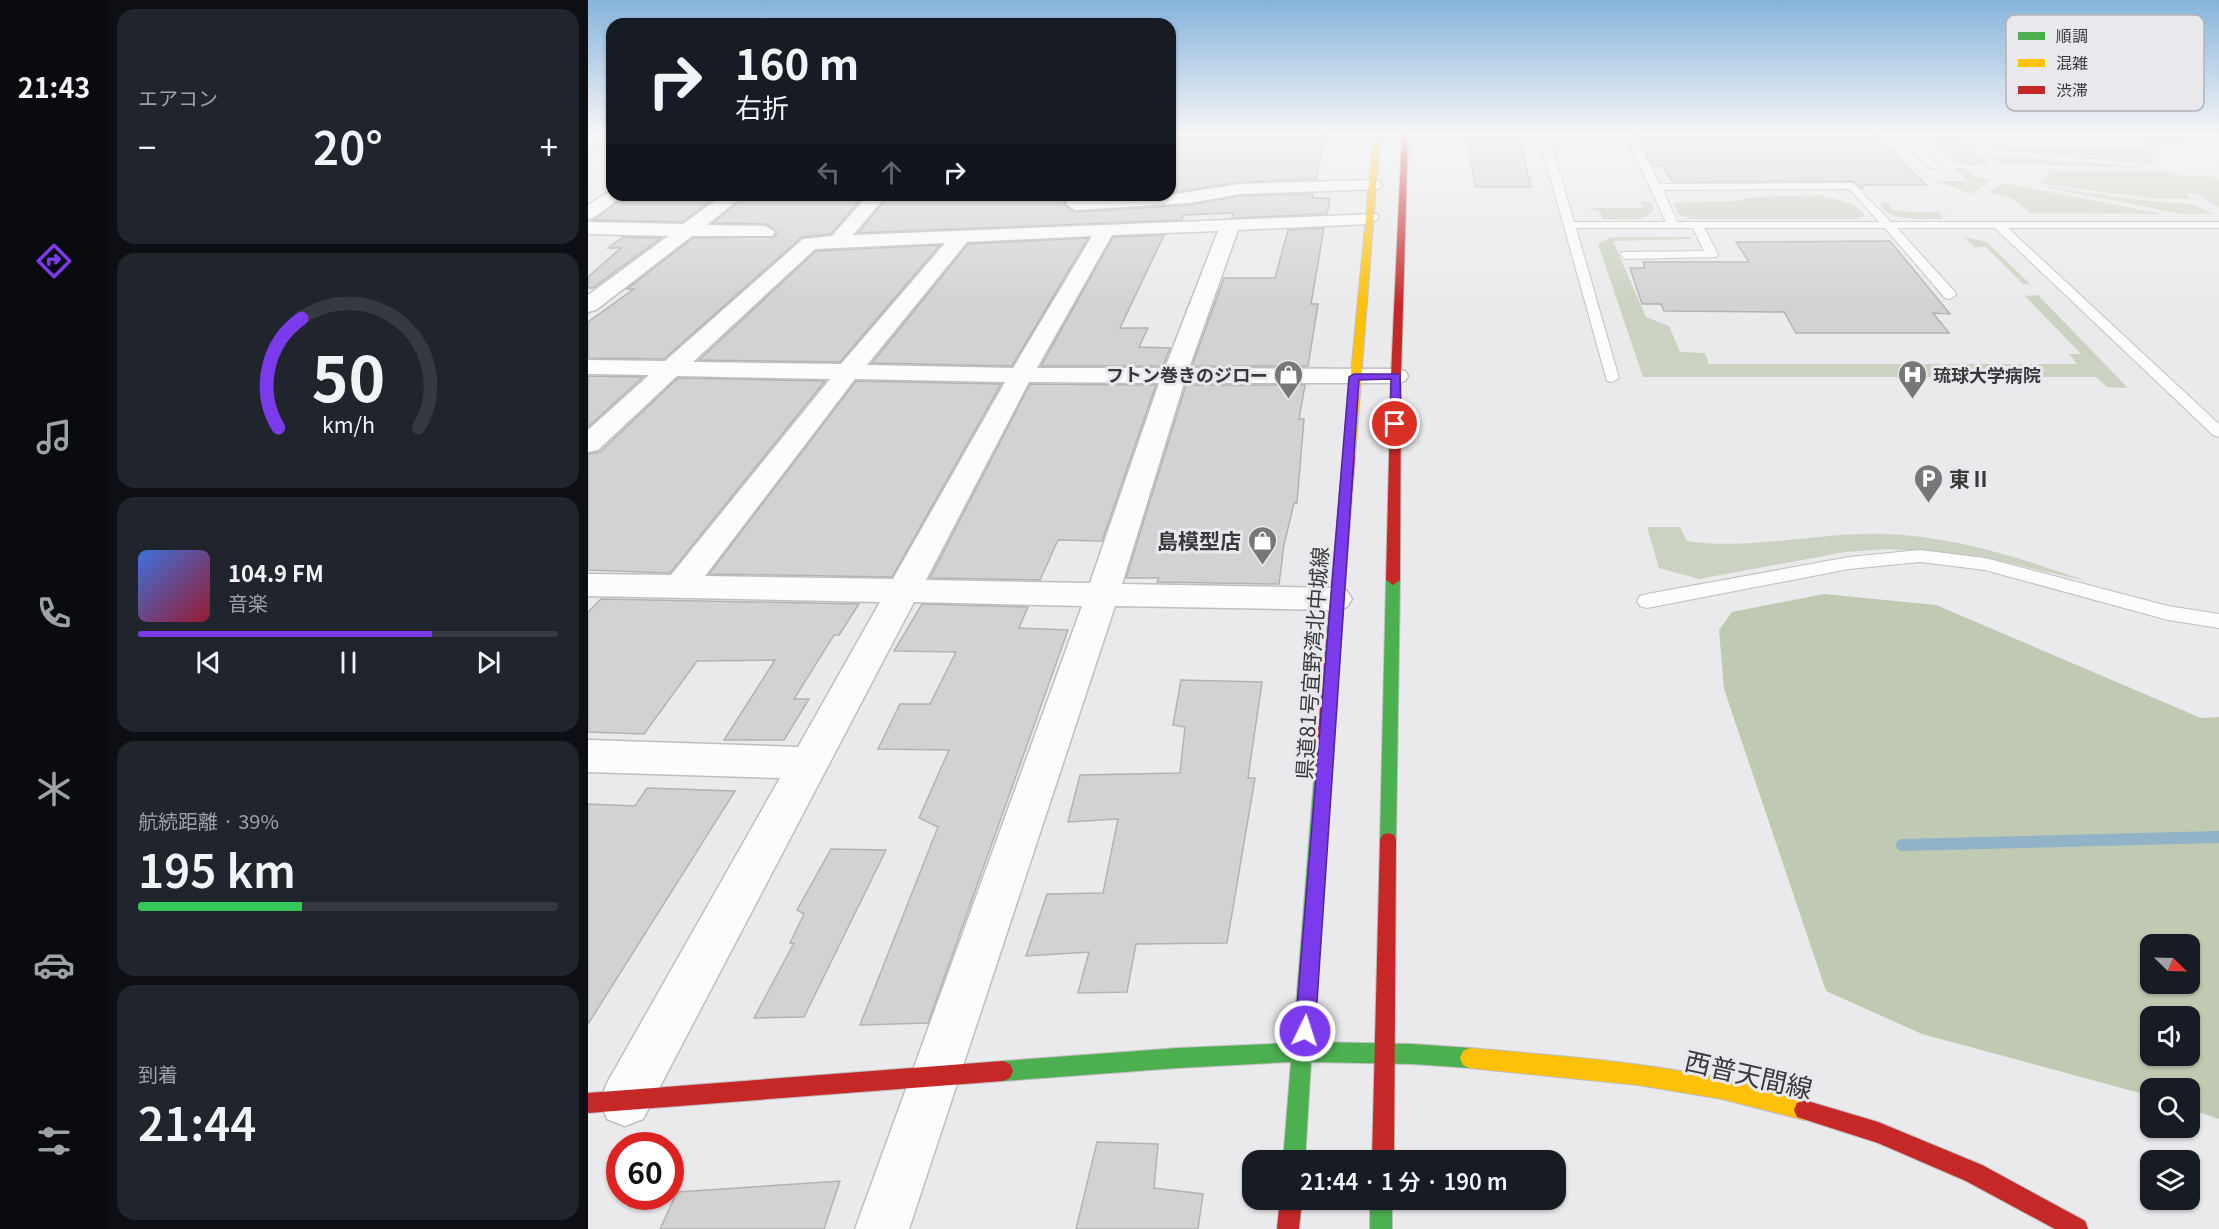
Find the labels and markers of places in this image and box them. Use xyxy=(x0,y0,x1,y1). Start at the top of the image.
shop icon: フトン巻きのジロー xyxy=(1273,358,1305,400)
hospital icon: 琉球大学病院 xyxy=(1896,358,1928,400)
place label: フトン巻きのジロー xyxy=(1106,361,1268,387)
place label: 琉球大学病院 xyxy=(1933,361,2041,387)
pin xyxy=(1369,398,1420,449)
parking icon: 東Ⅱ xyxy=(1912,462,1944,504)
place label: 東Ⅱ xyxy=(1949,463,1991,493)
shop icon: 島模型店 xyxy=(1246,524,1278,566)
place label: 島模型店 xyxy=(1157,525,1241,555)

